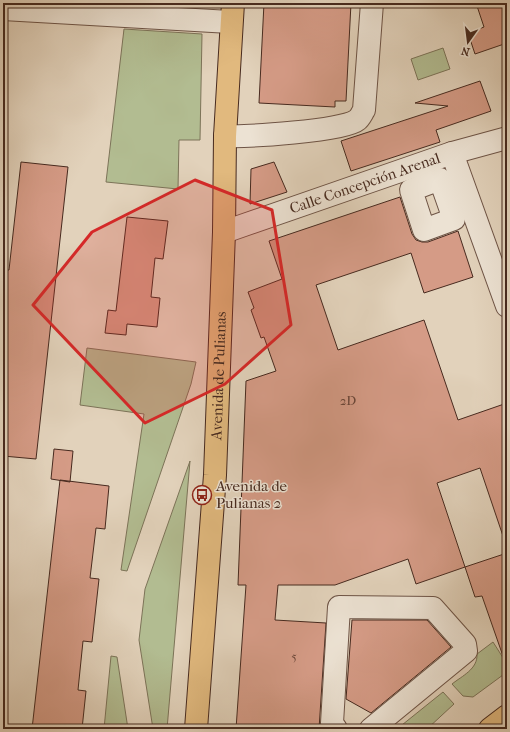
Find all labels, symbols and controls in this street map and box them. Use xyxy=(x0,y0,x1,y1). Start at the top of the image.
north arrow xyxy=(448,22,488,62)
text: N xyxy=(459,44,471,59)
street label: Calle Concepción Arenal xyxy=(287,149,442,218)
street label: Avenida de Pulianas xyxy=(207,311,230,441)
house number: 2D xyxy=(340,393,356,408)
place label: Avenida de Pulianas 2 xyxy=(215,477,288,512)
bus stop icon: Avenida de Pulianas 2 xyxy=(191,484,213,506)
house number: 5 xyxy=(291,649,297,664)

